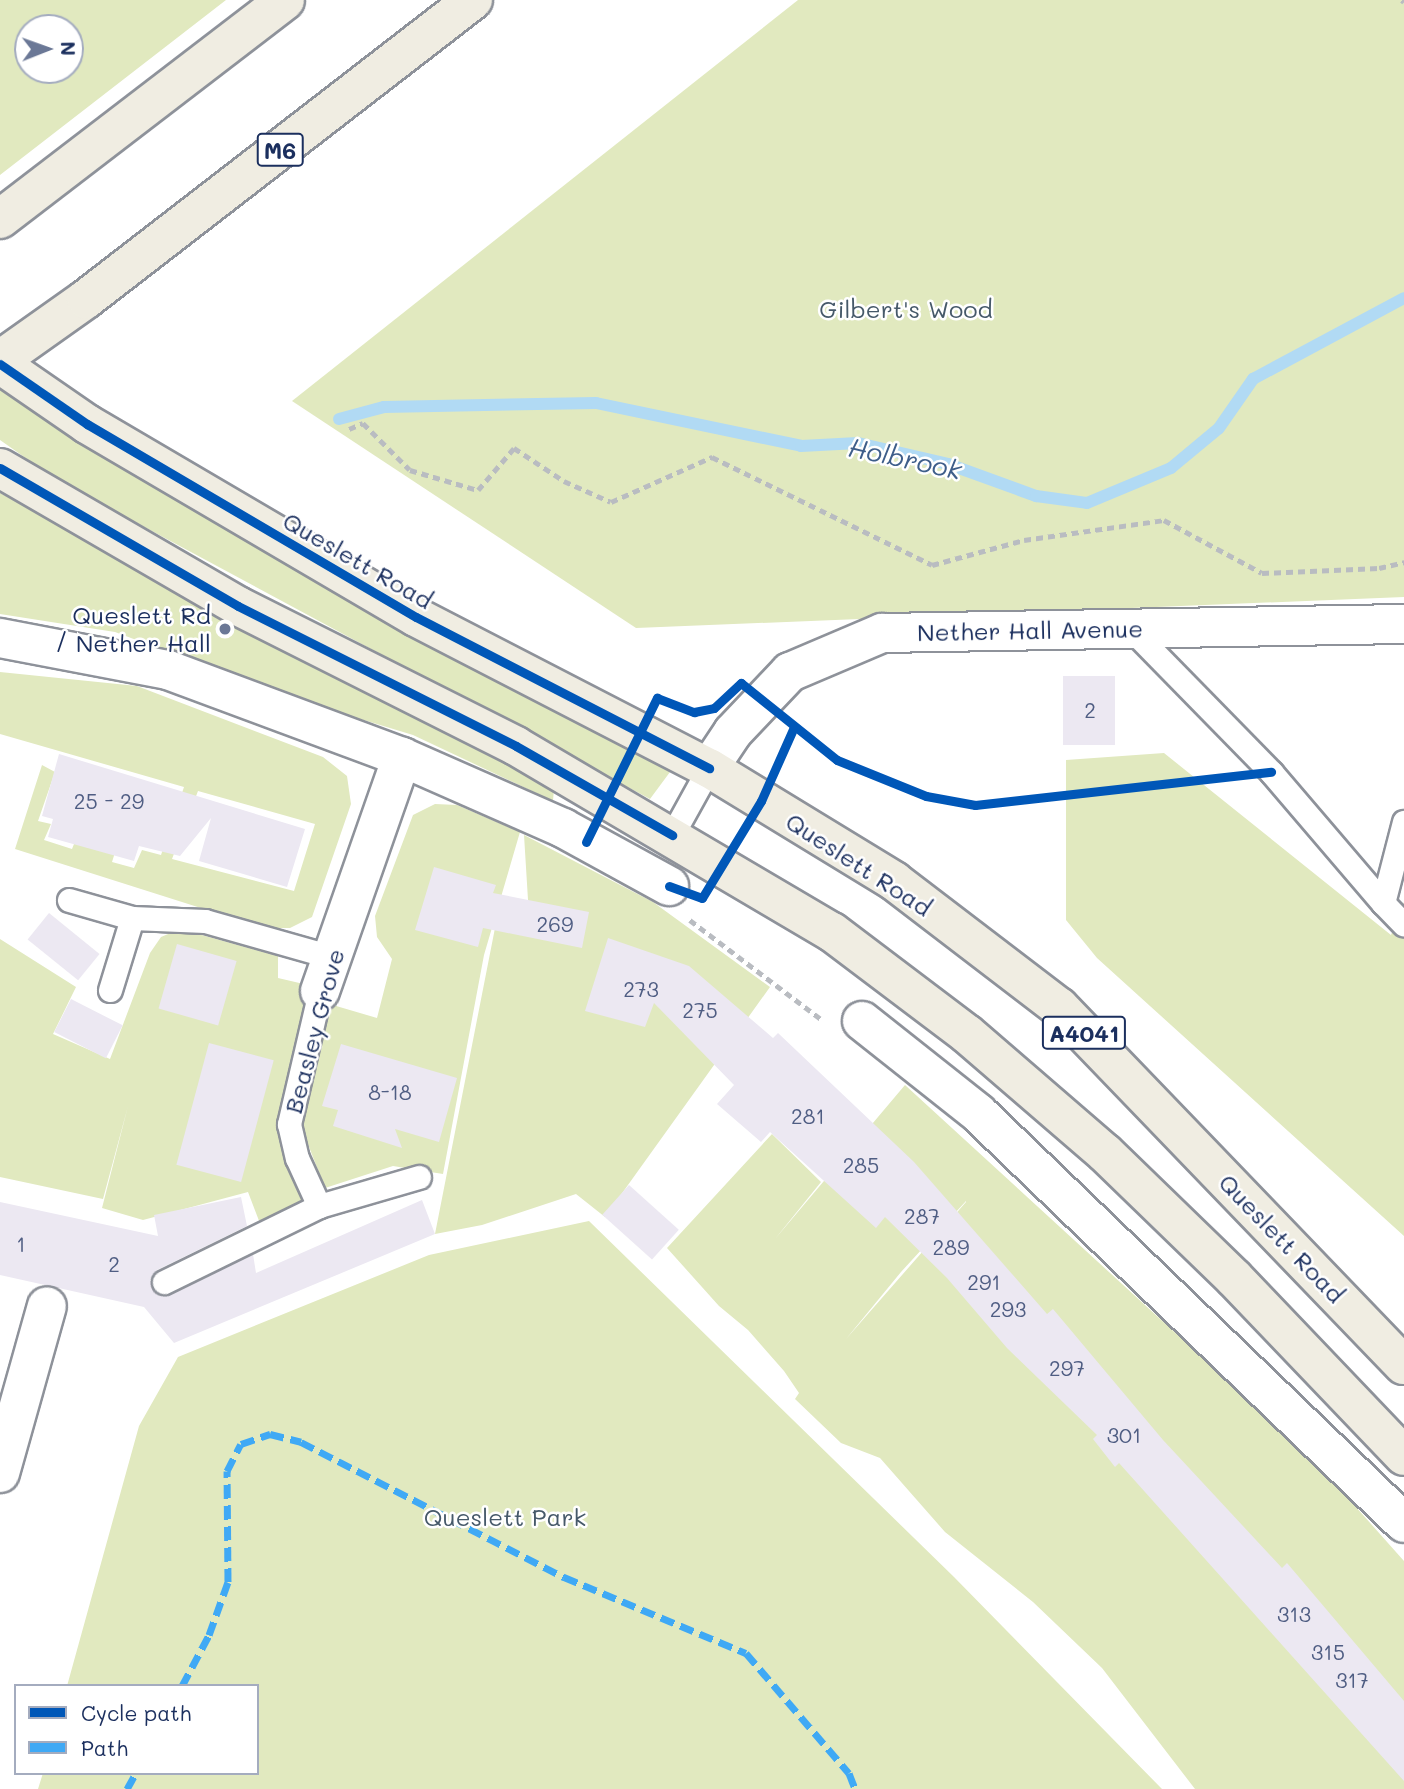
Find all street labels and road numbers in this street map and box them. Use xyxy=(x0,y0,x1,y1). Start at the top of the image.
road number: M6 xyxy=(256,130,304,169)
street label: Queslett Road xyxy=(278,506,438,614)
street label: Nether Hall Avenue xyxy=(917,614,1143,646)
street label: Queslett Road xyxy=(781,806,937,922)
street label: Beasley Grove xyxy=(278,946,350,1116)
road number: A4041 xyxy=(1040,1014,1128,1052)
street label: Queslett Road xyxy=(1213,1168,1351,1308)

